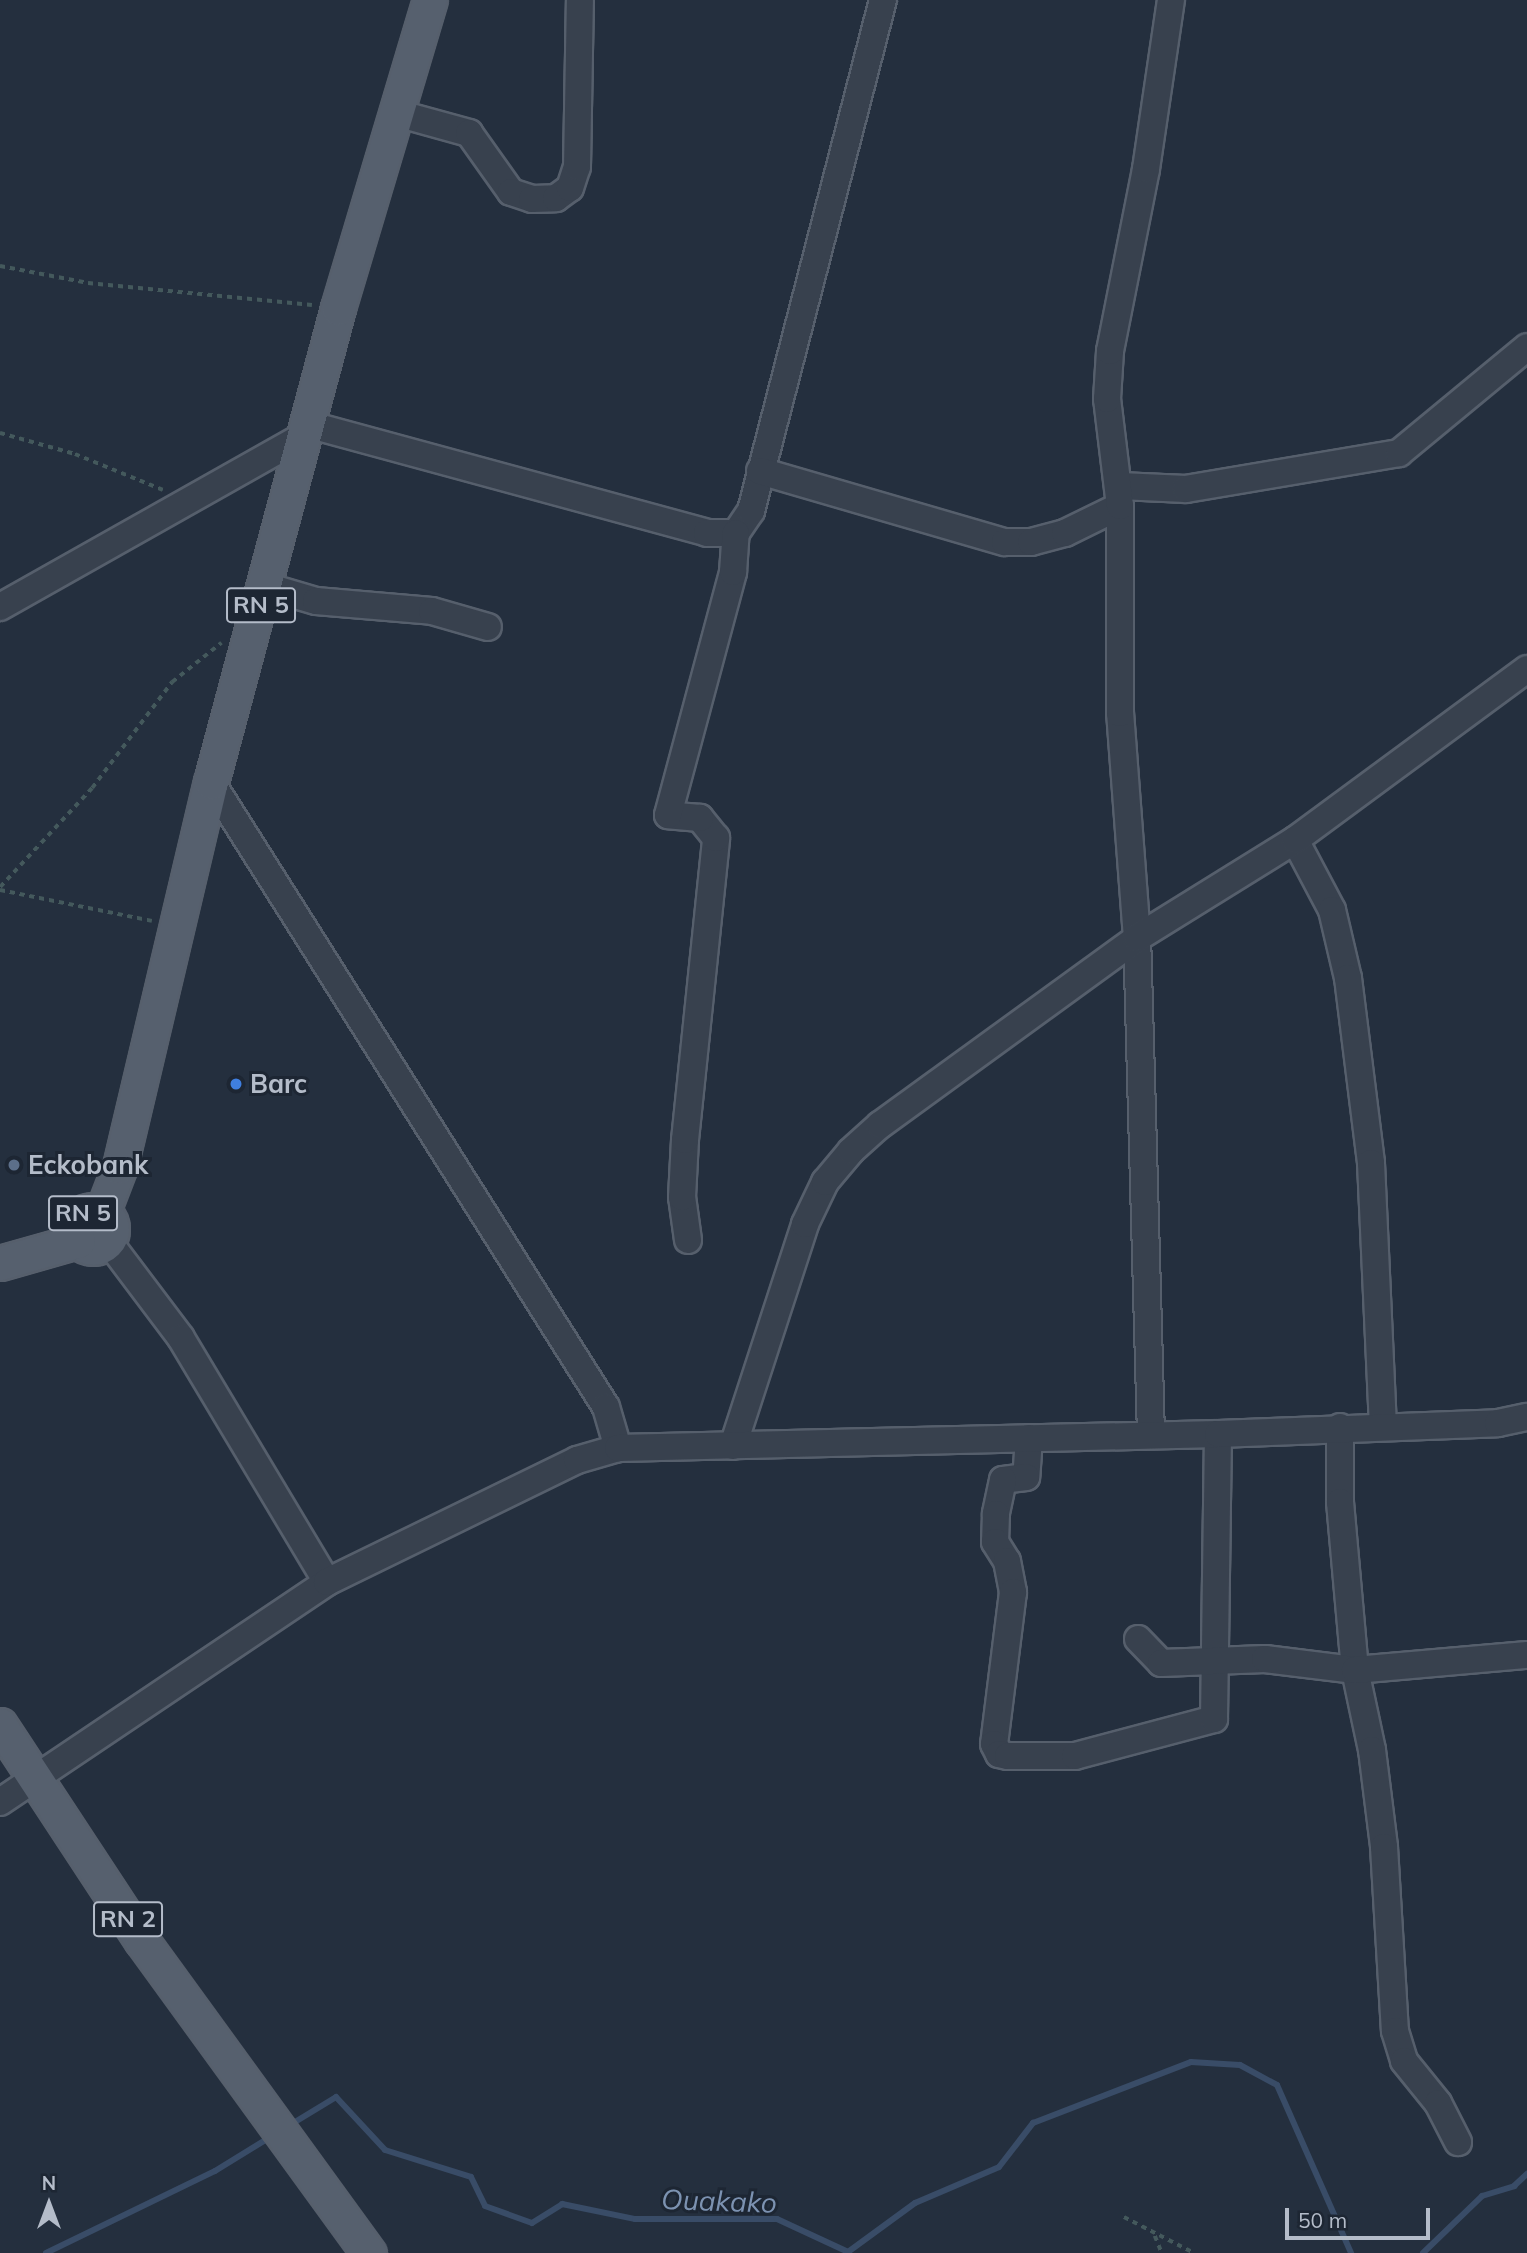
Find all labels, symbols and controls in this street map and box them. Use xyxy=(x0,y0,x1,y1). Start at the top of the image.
road number: RN 5 xyxy=(226,584,296,626)
place label: Barc xyxy=(250,1068,307,1100)
marker: Barc xyxy=(228,1076,244,1092)
place label: Eckobank xyxy=(28,1149,148,1181)
marker: Eckobank xyxy=(6,1157,22,1173)
road number: RN 5 xyxy=(48,1192,118,1233)
road number: RN 2 xyxy=(93,1898,163,1940)
north arrow xyxy=(14,2169,84,2239)
text: N xyxy=(42,2171,56,2195)
water label: Ouakako xyxy=(661,2182,777,2220)
scale bar xyxy=(1289,2194,1434,2238)
text: 50 m xyxy=(1298,2207,1347,2233)

